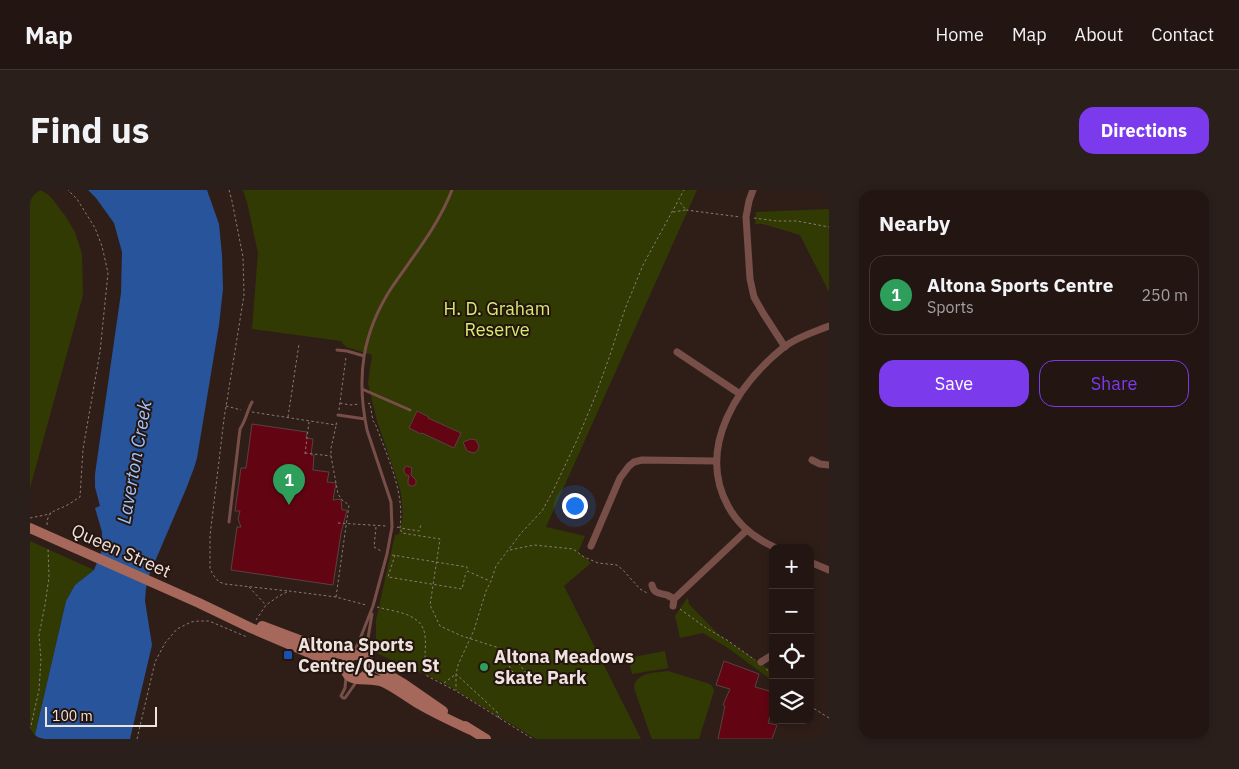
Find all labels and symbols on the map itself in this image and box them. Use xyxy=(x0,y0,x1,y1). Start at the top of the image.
park label: H. D. Graham Reserve xyxy=(444,297,550,341)
water label: Laverton Creek xyxy=(111,397,157,526)
pin: 1 xyxy=(273,464,305,505)
your location xyxy=(562,493,588,519)
street label: Queen Street xyxy=(68,518,175,583)
place label: Altona Sports Centre/Queen St xyxy=(298,633,440,677)
place label: Altona Meadows Skate Park xyxy=(494,645,634,689)
marker: Altona Sports Centre/Queen St xyxy=(282,649,294,661)
marker: Altona Meadows Skate Park xyxy=(478,661,490,673)
scale bar xyxy=(45,704,158,727)

